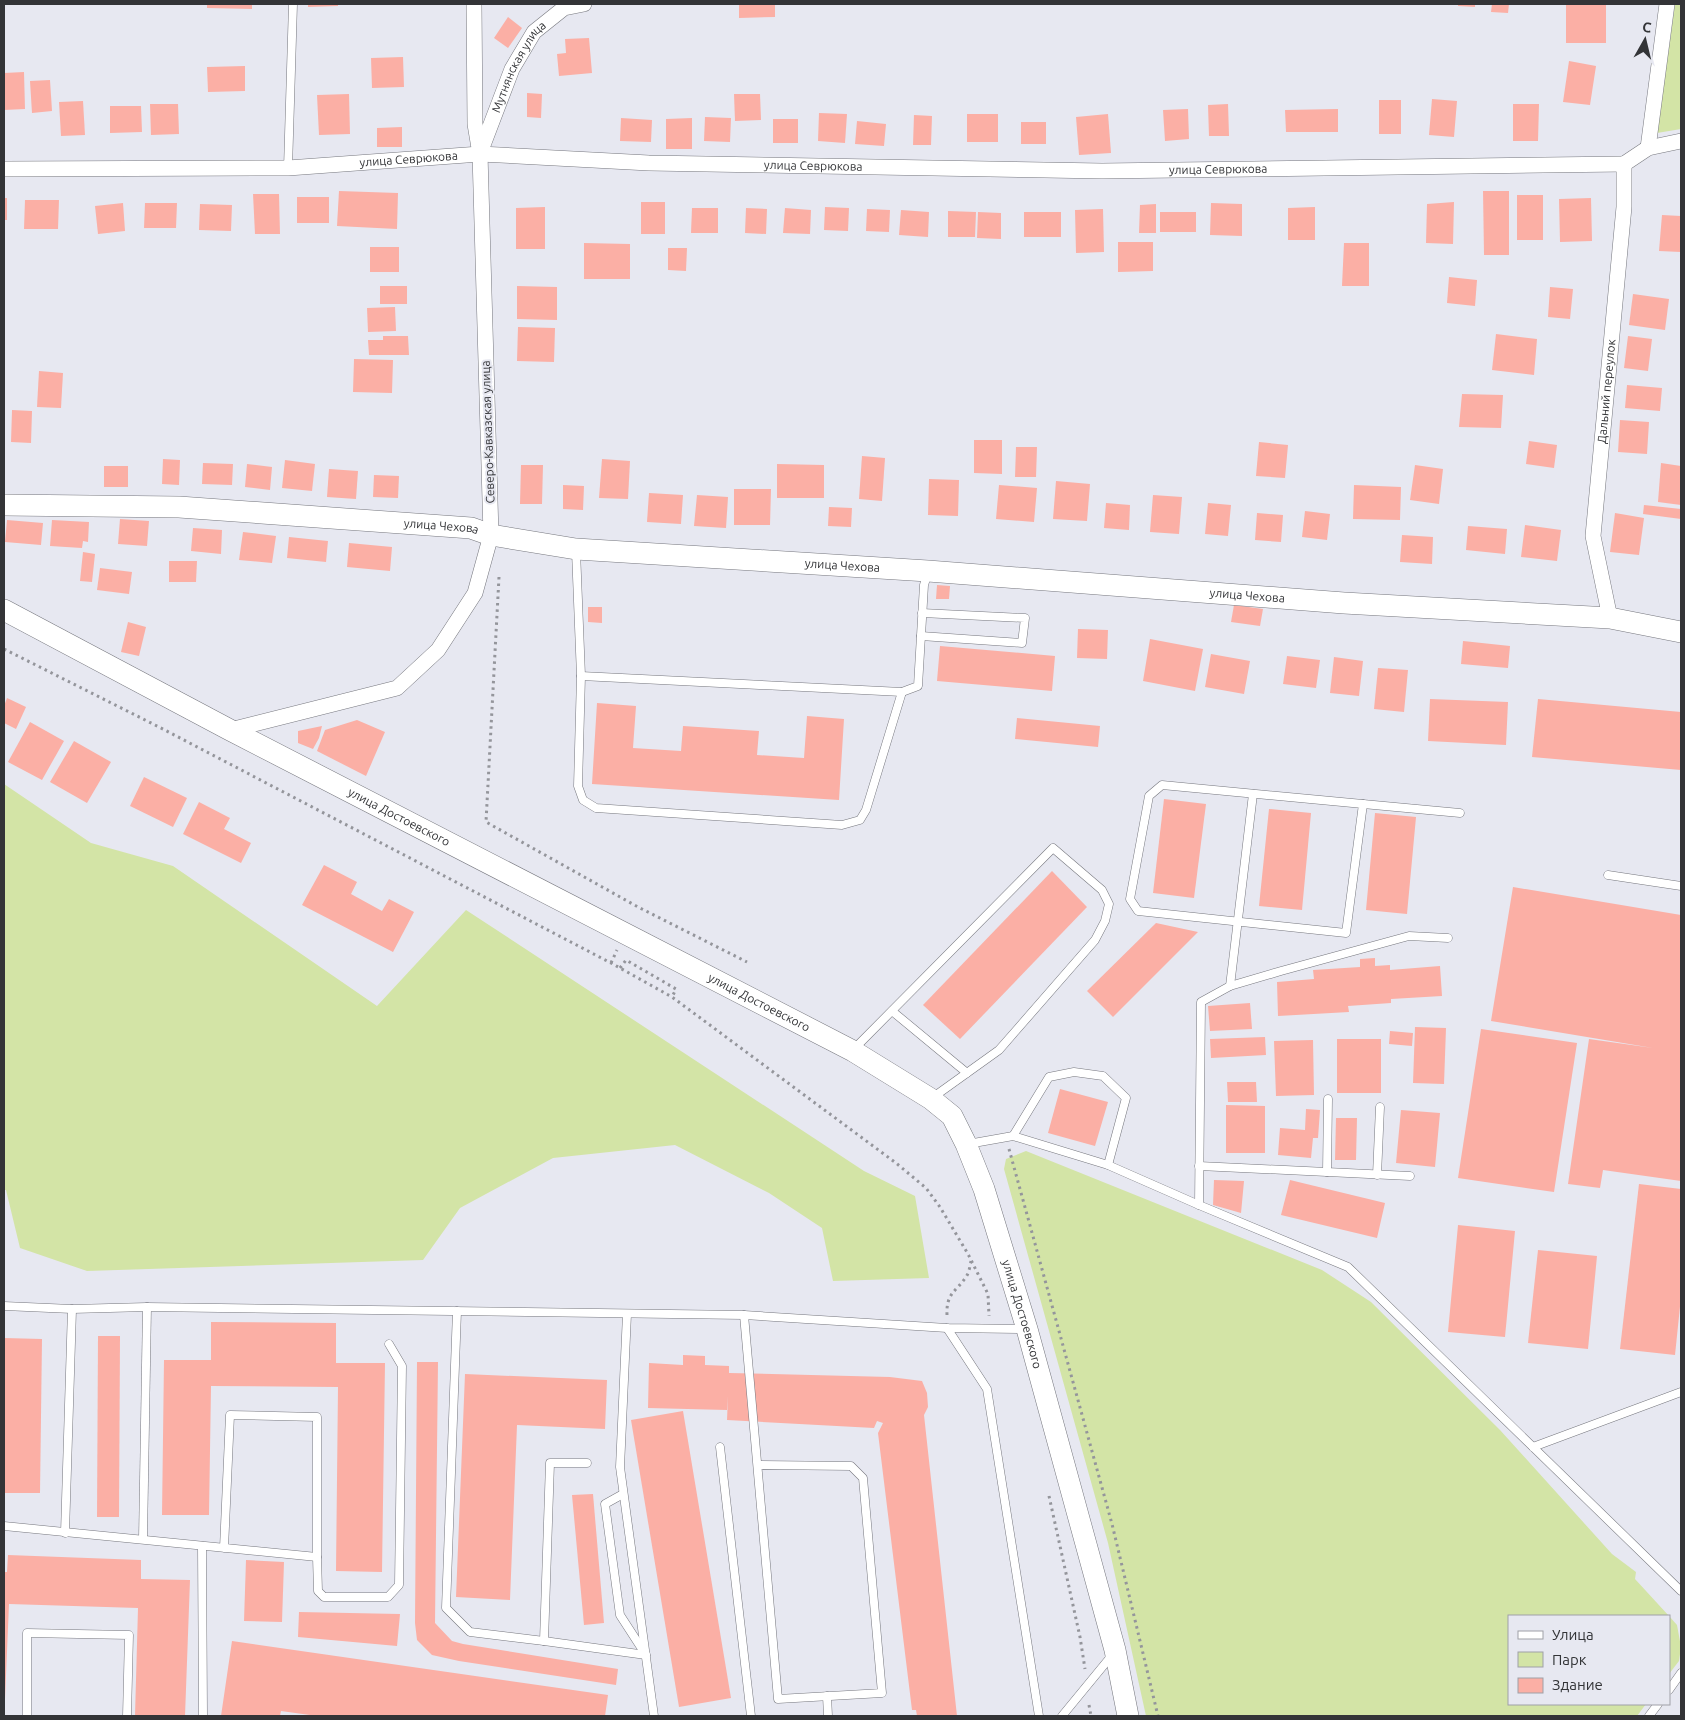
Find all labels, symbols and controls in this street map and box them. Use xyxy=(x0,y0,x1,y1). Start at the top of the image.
north arrow xyxy=(1620,15,1670,65)
street label: Мутнянская улица xyxy=(489,18,548,114)
text: С xyxy=(1641,19,1652,36)
street label: улица Севрюкова xyxy=(359,149,458,169)
street label: улица Севрюкова xyxy=(764,158,863,173)
street label: улица Севрюкова xyxy=(1169,162,1268,176)
street label: Дальний переулок xyxy=(1595,339,1618,444)
street label: Северо-Кавказская улица xyxy=(479,360,496,504)
street label: улица Чехова xyxy=(403,516,481,536)
street label: улица Чехова xyxy=(804,556,880,574)
street label: улица Чехова xyxy=(1209,586,1285,604)
street label: улица Достоевского xyxy=(346,785,452,848)
street label: улица Достоевского xyxy=(706,971,812,1034)
street label: улица Достоевского xyxy=(1000,1258,1045,1370)
legend xyxy=(1508,1615,1670,1705)
text: Улица xyxy=(1552,1626,1594,1643)
text: Парк xyxy=(1552,1651,1587,1668)
text: Здание xyxy=(1552,1676,1603,1693)

